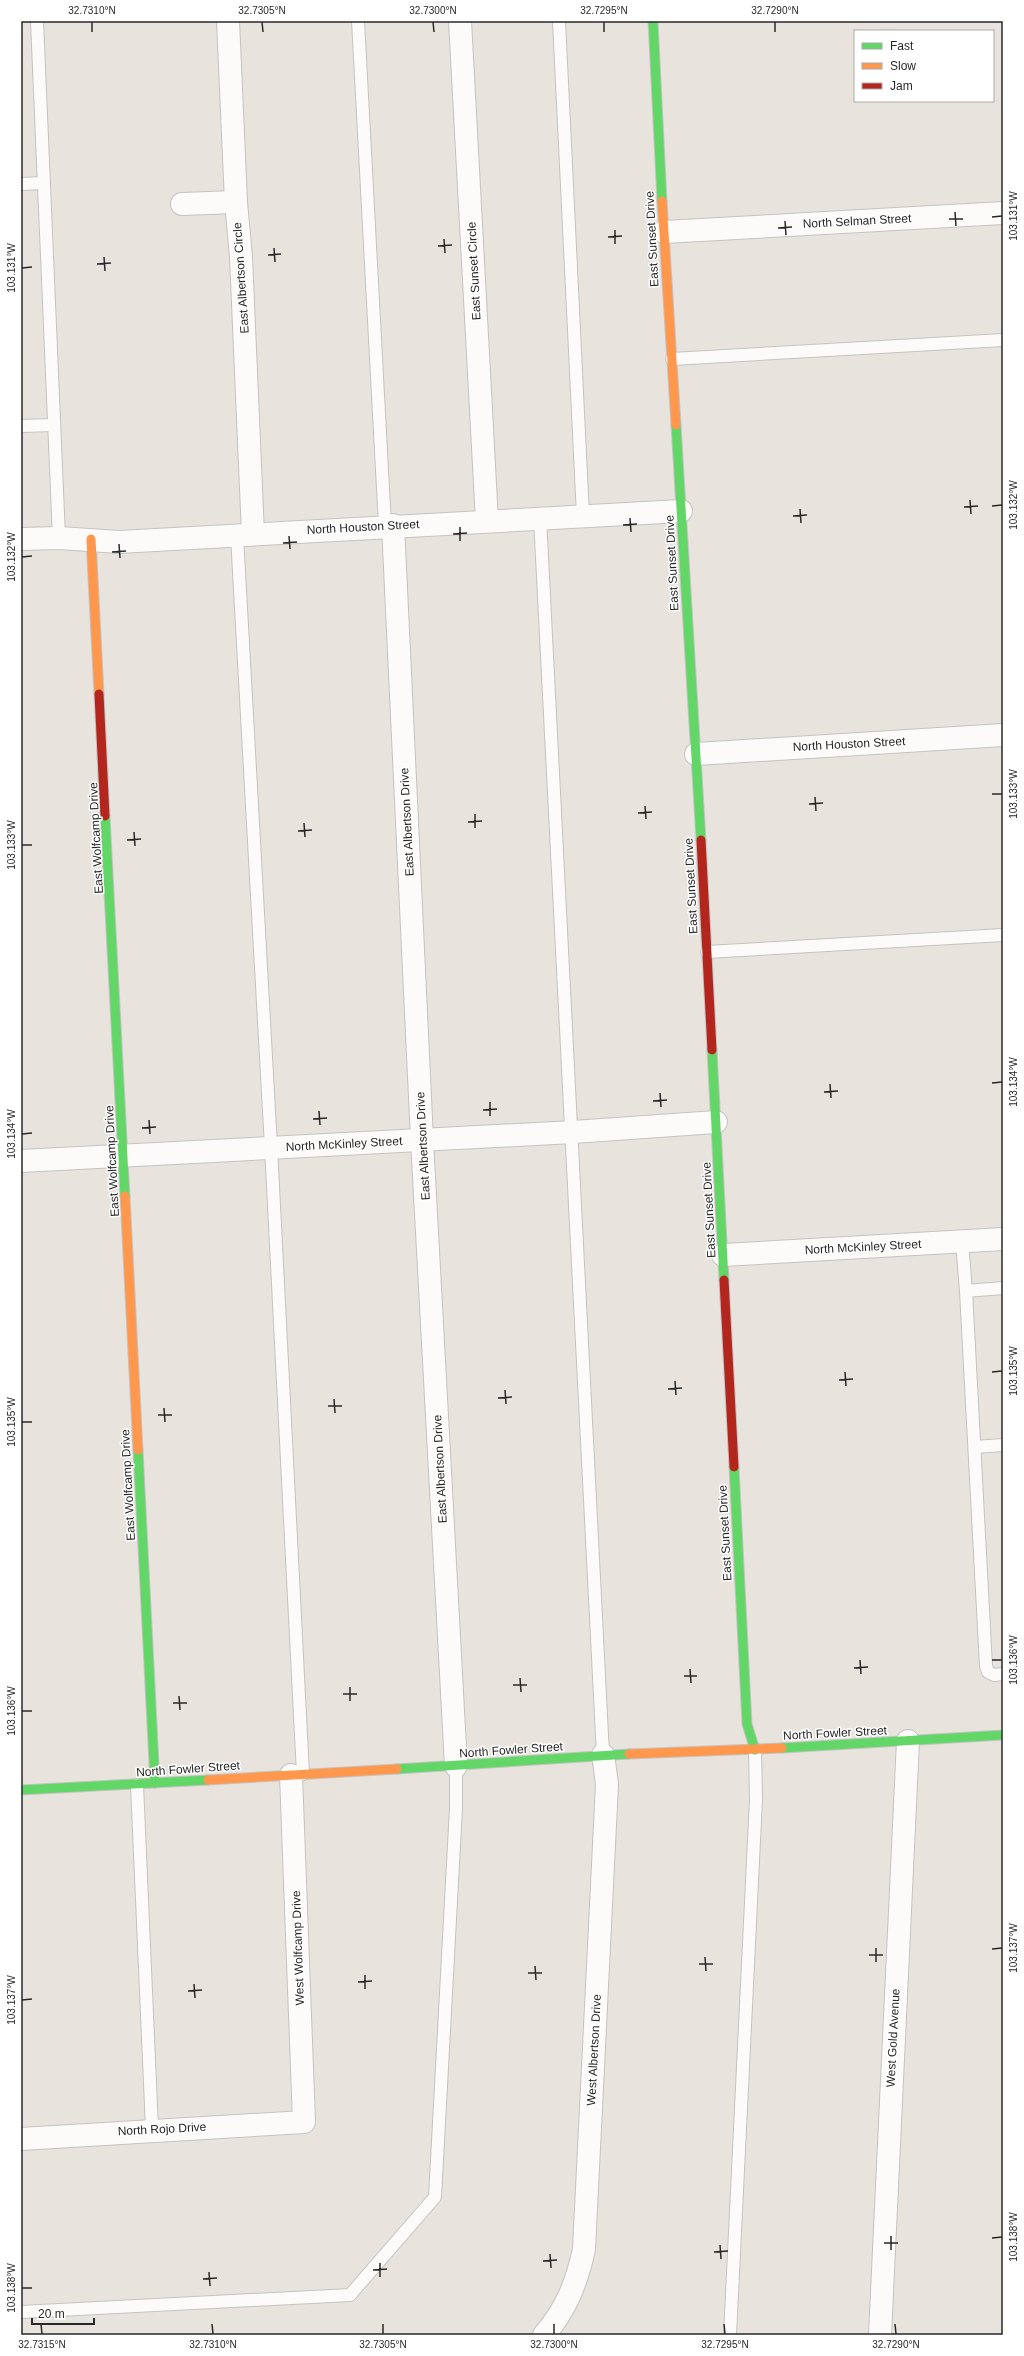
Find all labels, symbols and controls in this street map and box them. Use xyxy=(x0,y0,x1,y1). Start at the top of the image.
text: 32.7310°N xyxy=(68,5,116,16)
text: 32.7305°N xyxy=(238,5,286,16)
text: 32.7300°N xyxy=(409,5,457,16)
text: 32.7295°N xyxy=(580,5,628,16)
text: 32.7290°N xyxy=(751,5,799,16)
legend xyxy=(854,30,994,102)
text: Fast xyxy=(890,39,914,53)
text: Slow xyxy=(890,59,916,73)
text: Jam xyxy=(890,79,913,93)
street label: East Sunset Drive xyxy=(642,190,662,287)
text: 103.131°W xyxy=(1008,191,1019,241)
street label: North Selman Street xyxy=(802,211,912,231)
street label: East Sunset Circle xyxy=(464,221,484,321)
street label: East Albertson Circle xyxy=(230,222,252,334)
text: 103.131°W xyxy=(6,243,17,293)
text: 103.132°W xyxy=(1008,480,1019,530)
street label: East Sunset Drive xyxy=(662,514,682,611)
street label: North Houston Street xyxy=(306,517,420,537)
text: 103.132°W xyxy=(6,532,17,582)
street label: North Houston Street xyxy=(792,734,906,754)
street label: East Albertson Drive xyxy=(397,767,417,877)
text: 103.133°W xyxy=(1008,769,1019,819)
street label: East Wolfcamp Drive xyxy=(86,781,106,894)
text: 103.133°W xyxy=(6,820,17,870)
street label: East Sunset Drive xyxy=(681,837,701,934)
text: 103.134°W xyxy=(1008,1057,1019,1107)
street label: East Albertson Drive xyxy=(413,1091,433,1201)
street label: East Wolfcamp Drive xyxy=(102,1104,122,1217)
text: 103.134°W xyxy=(6,1109,17,1159)
street label: North McKinley Street xyxy=(285,1134,403,1154)
street label: East Sunset Drive xyxy=(699,1161,719,1258)
street label: North McKinley Street xyxy=(804,1237,922,1257)
text: 103.135°W xyxy=(1008,1346,1019,1396)
text: 103.135°W xyxy=(6,1397,17,1447)
street label: East Albertson Drive xyxy=(430,1414,450,1524)
street label: East Wolfcamp Drive xyxy=(118,1428,138,1541)
street label: East Sunset Drive xyxy=(715,1484,735,1581)
text: 103.136°W xyxy=(1008,1635,1019,1685)
text: 103.136°W xyxy=(6,1686,17,1736)
street label: North Fowler Street xyxy=(783,1723,888,1743)
street label: North Fowler Street xyxy=(459,1739,564,1761)
street label: North Fowler Street xyxy=(136,1758,241,1780)
street label: West Wolfcamp Drive xyxy=(289,1890,307,2006)
text: 103.137°W xyxy=(1008,1923,1019,1973)
text: 103.137°W xyxy=(6,1975,17,2025)
street label: West Gold Avenue xyxy=(883,1988,903,2088)
street label: West Albertson Drive xyxy=(584,1993,604,2106)
street label: North Rojo Drive xyxy=(117,2120,207,2138)
text: 103.138°W xyxy=(1008,2212,1019,2262)
text: 103.138°W xyxy=(6,2263,17,2313)
scale bar xyxy=(32,2300,94,2326)
text: 20 m xyxy=(38,2307,65,2321)
text: 32.7315°N xyxy=(18,2339,66,2350)
text: 32.7310°N xyxy=(189,2339,237,2350)
text: 32.7305°N xyxy=(359,2339,407,2350)
text: 32.7300°N xyxy=(530,2339,578,2350)
text: 32.7295°N xyxy=(701,2339,749,2350)
text: 32.7290°N xyxy=(872,2339,920,2350)

